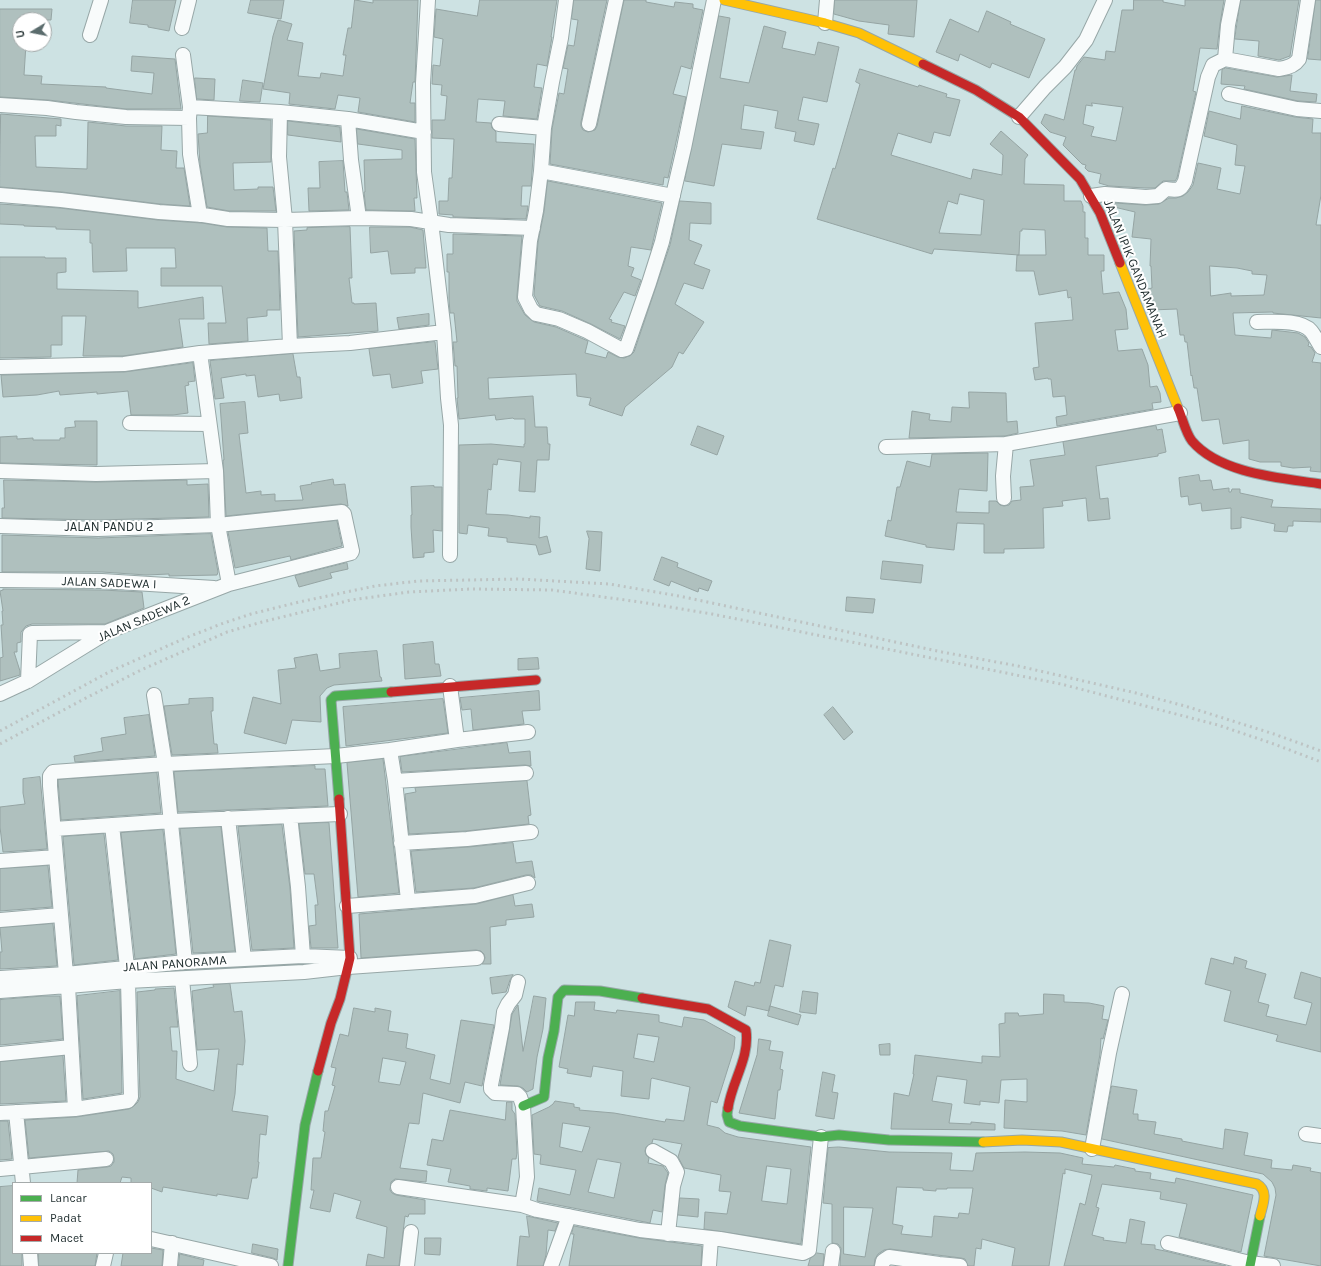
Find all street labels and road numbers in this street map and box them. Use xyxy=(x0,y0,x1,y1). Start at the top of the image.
street label: JALAN IPIK GANDAMANAH xyxy=(1100,197,1170,341)
street label: JALAN PANDU 2 xyxy=(65,519,153,535)
street label: JALAN SADEWA I xyxy=(61,574,157,592)
street label: JALAN SADEWA 2 xyxy=(96,593,192,645)
street label: JALAN PANORAMA xyxy=(123,953,227,975)

